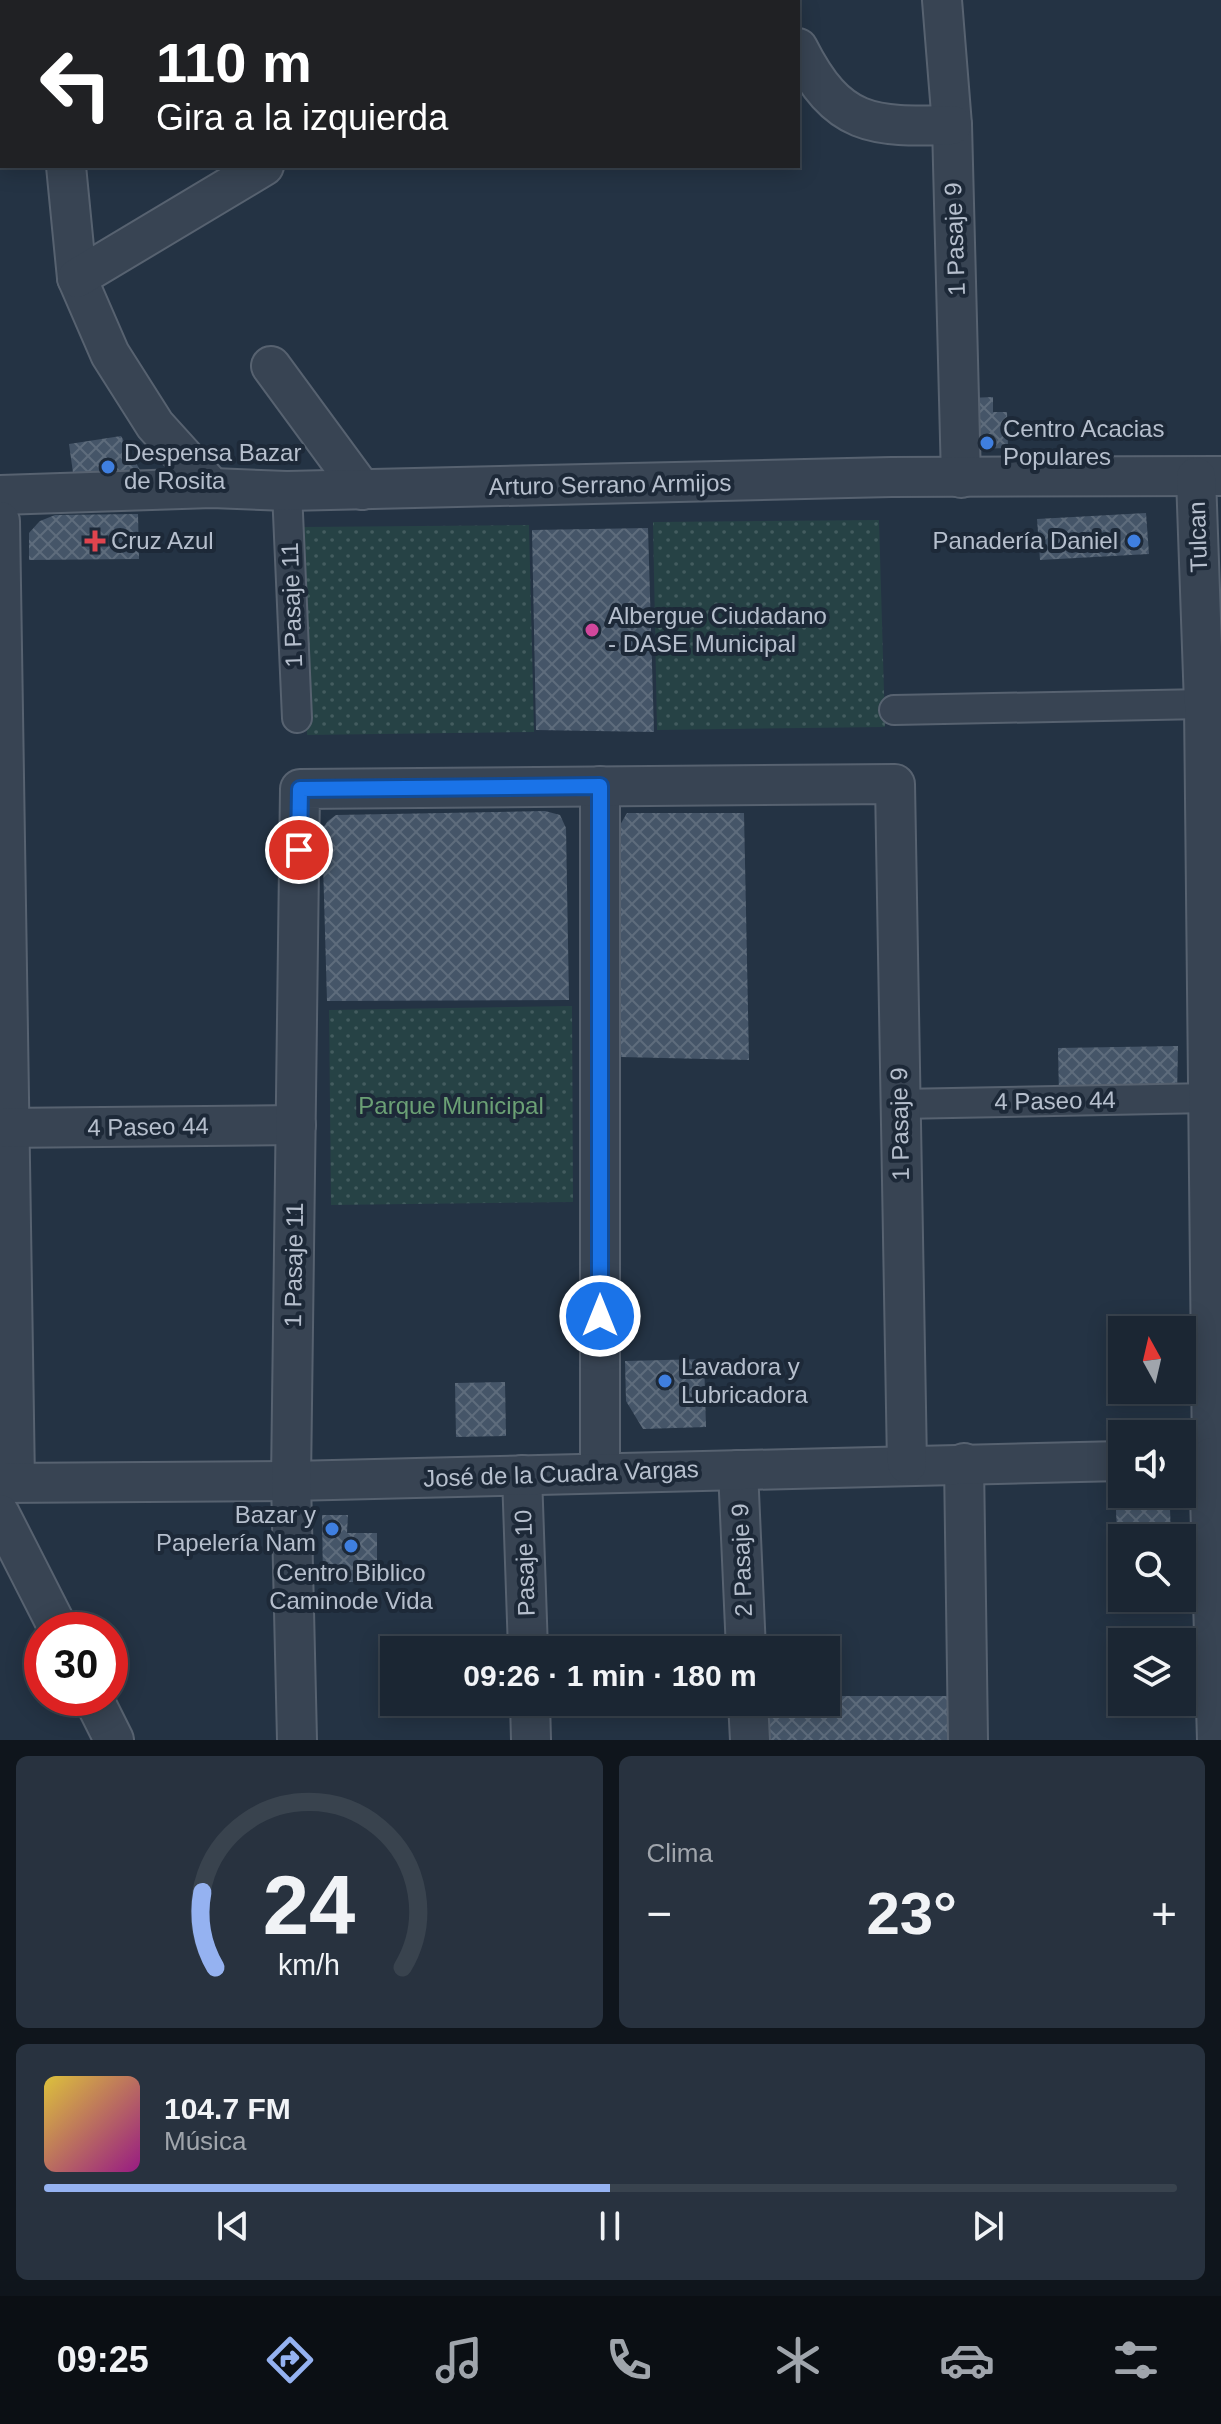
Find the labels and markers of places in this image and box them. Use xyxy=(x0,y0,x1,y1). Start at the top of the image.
place label: Centro Acacias Populares xyxy=(1003,415,1164,470)
marker: Centro Acacias Populares xyxy=(978,434,996,452)
place label: Despensa Bazar de Rosita xyxy=(124,439,301,494)
marker: Despensa Bazar de Rosita xyxy=(99,458,117,476)
place label: Cruz Azul xyxy=(111,527,214,554)
place label: Panadería Daniel xyxy=(933,527,1118,554)
marker: Cruz Azul xyxy=(86,532,104,550)
marker: Panadería Daniel xyxy=(1125,532,1143,550)
place label: Albergue Ciudadano - DASE Municipal xyxy=(608,602,827,657)
marker: Albergue Ciudadano - DASE Municipal xyxy=(583,621,601,639)
pin xyxy=(265,816,333,884)
place label: Lavadora y Lubricadora xyxy=(681,1353,808,1408)
marker: Lavadora y Lubricadora xyxy=(656,1372,674,1390)
place label: Bazar y Papelería Nam xyxy=(156,1501,316,1556)
marker: Bazar y Papelería Nam xyxy=(323,1520,341,1538)
marker: Centro Biblico Caminode Vida xyxy=(342,1537,360,1555)
place label: Centro Biblico Caminode Vida xyxy=(269,1559,433,1614)

